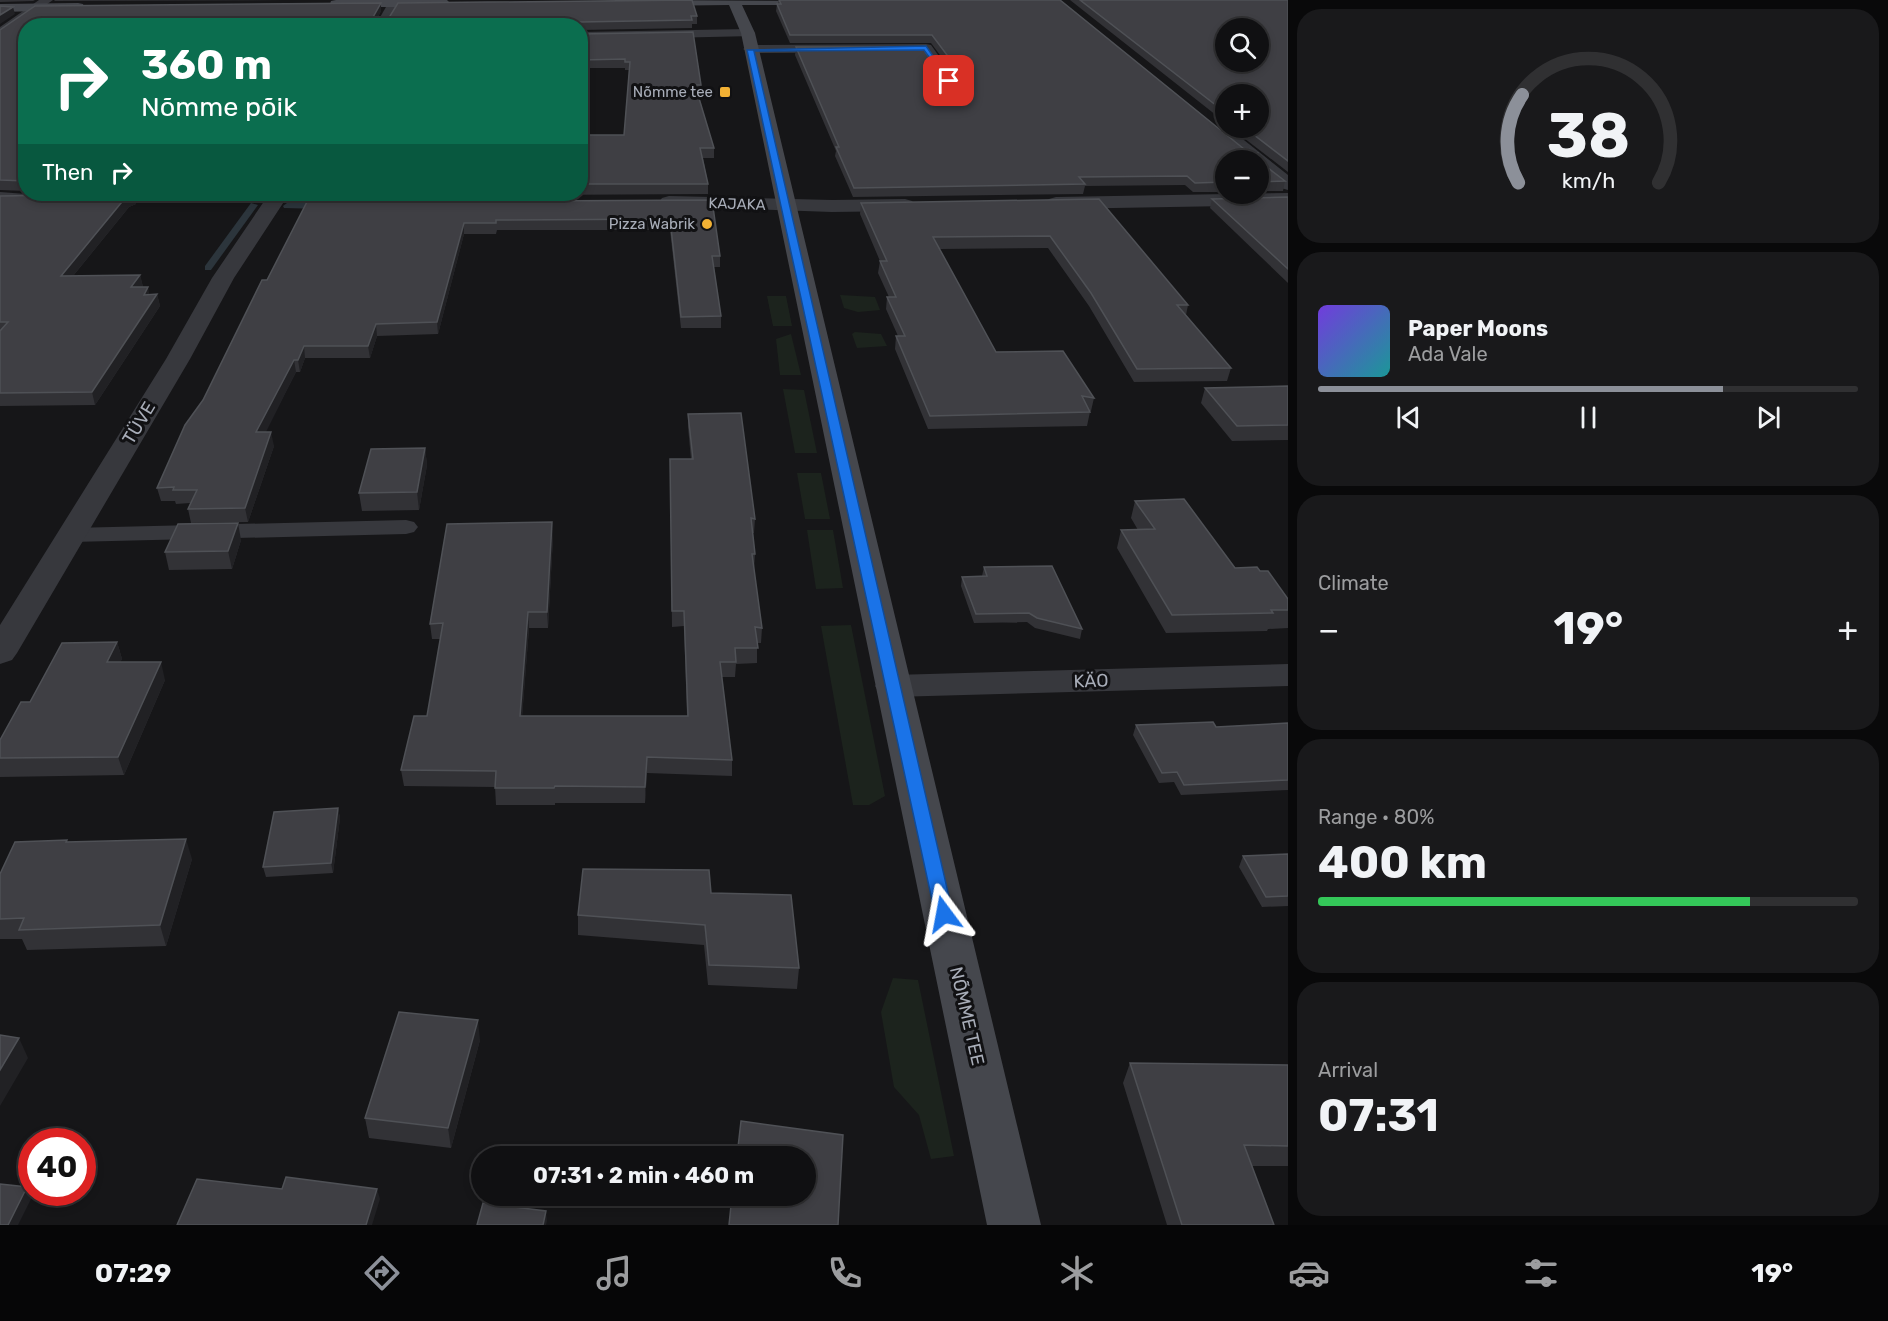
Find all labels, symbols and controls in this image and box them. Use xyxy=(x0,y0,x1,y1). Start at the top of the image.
map controls xyxy=(1215,18,1269,204)
button: search xyxy=(1215,18,1269,72)
text: 360 m xyxy=(141,40,272,90)
icon: right xyxy=(42,42,120,120)
pin xyxy=(923,55,974,106)
icon: arrive xyxy=(932,64,965,97)
place label: Nõmme tee xyxy=(633,83,713,101)
button: + xyxy=(1215,84,1269,138)
marker: Nõmme tee xyxy=(718,85,732,99)
text: Nõmme põik xyxy=(141,91,297,123)
text: 38 xyxy=(1546,99,1630,173)
button: − xyxy=(1215,150,1269,204)
icon: right xyxy=(105,156,138,189)
text: Then xyxy=(42,159,93,186)
text: km/h xyxy=(1561,168,1615,193)
street label: KAJAKA xyxy=(708,194,766,214)
place label: Pizza Wabrik xyxy=(609,215,695,233)
marker: Pizza Wabrik xyxy=(700,217,714,231)
text: Paper Moons xyxy=(1408,315,1548,342)
text: Ada Vale xyxy=(1408,342,1488,366)
street label: TÜVE xyxy=(118,398,160,448)
icon: previous xyxy=(1392,401,1425,434)
icon: pause xyxy=(1572,401,1605,434)
icon: next xyxy=(1752,401,1785,434)
text: Climate xyxy=(1318,571,1389,595)
text: 19° xyxy=(1554,602,1623,655)
text: − xyxy=(1318,610,1339,649)
text: + xyxy=(1837,610,1858,649)
street label: KÄO xyxy=(1073,669,1109,693)
text: Range · 80% xyxy=(1318,805,1434,829)
text: 400 km xyxy=(1318,836,1487,889)
position arrow xyxy=(912,882,976,946)
street label: NÕMME TEE xyxy=(945,965,989,1067)
text: Arrival xyxy=(1318,1058,1378,1082)
text: 07:31 xyxy=(1318,1089,1439,1142)
speed limit sign: 40 xyxy=(18,1128,96,1206)
text: 07:31 · 2 min · 460 m xyxy=(533,1162,754,1189)
icon: directions xyxy=(361,1252,403,1294)
icon: music xyxy=(593,1252,635,1294)
icon: phone xyxy=(824,1252,866,1294)
icon: climate xyxy=(1056,1252,1098,1294)
icon: car xyxy=(1288,1252,1330,1294)
icon: filters xyxy=(1520,1252,1562,1294)
text: 07:29 xyxy=(95,1257,171,1289)
text: 19° xyxy=(1751,1257,1793,1289)

